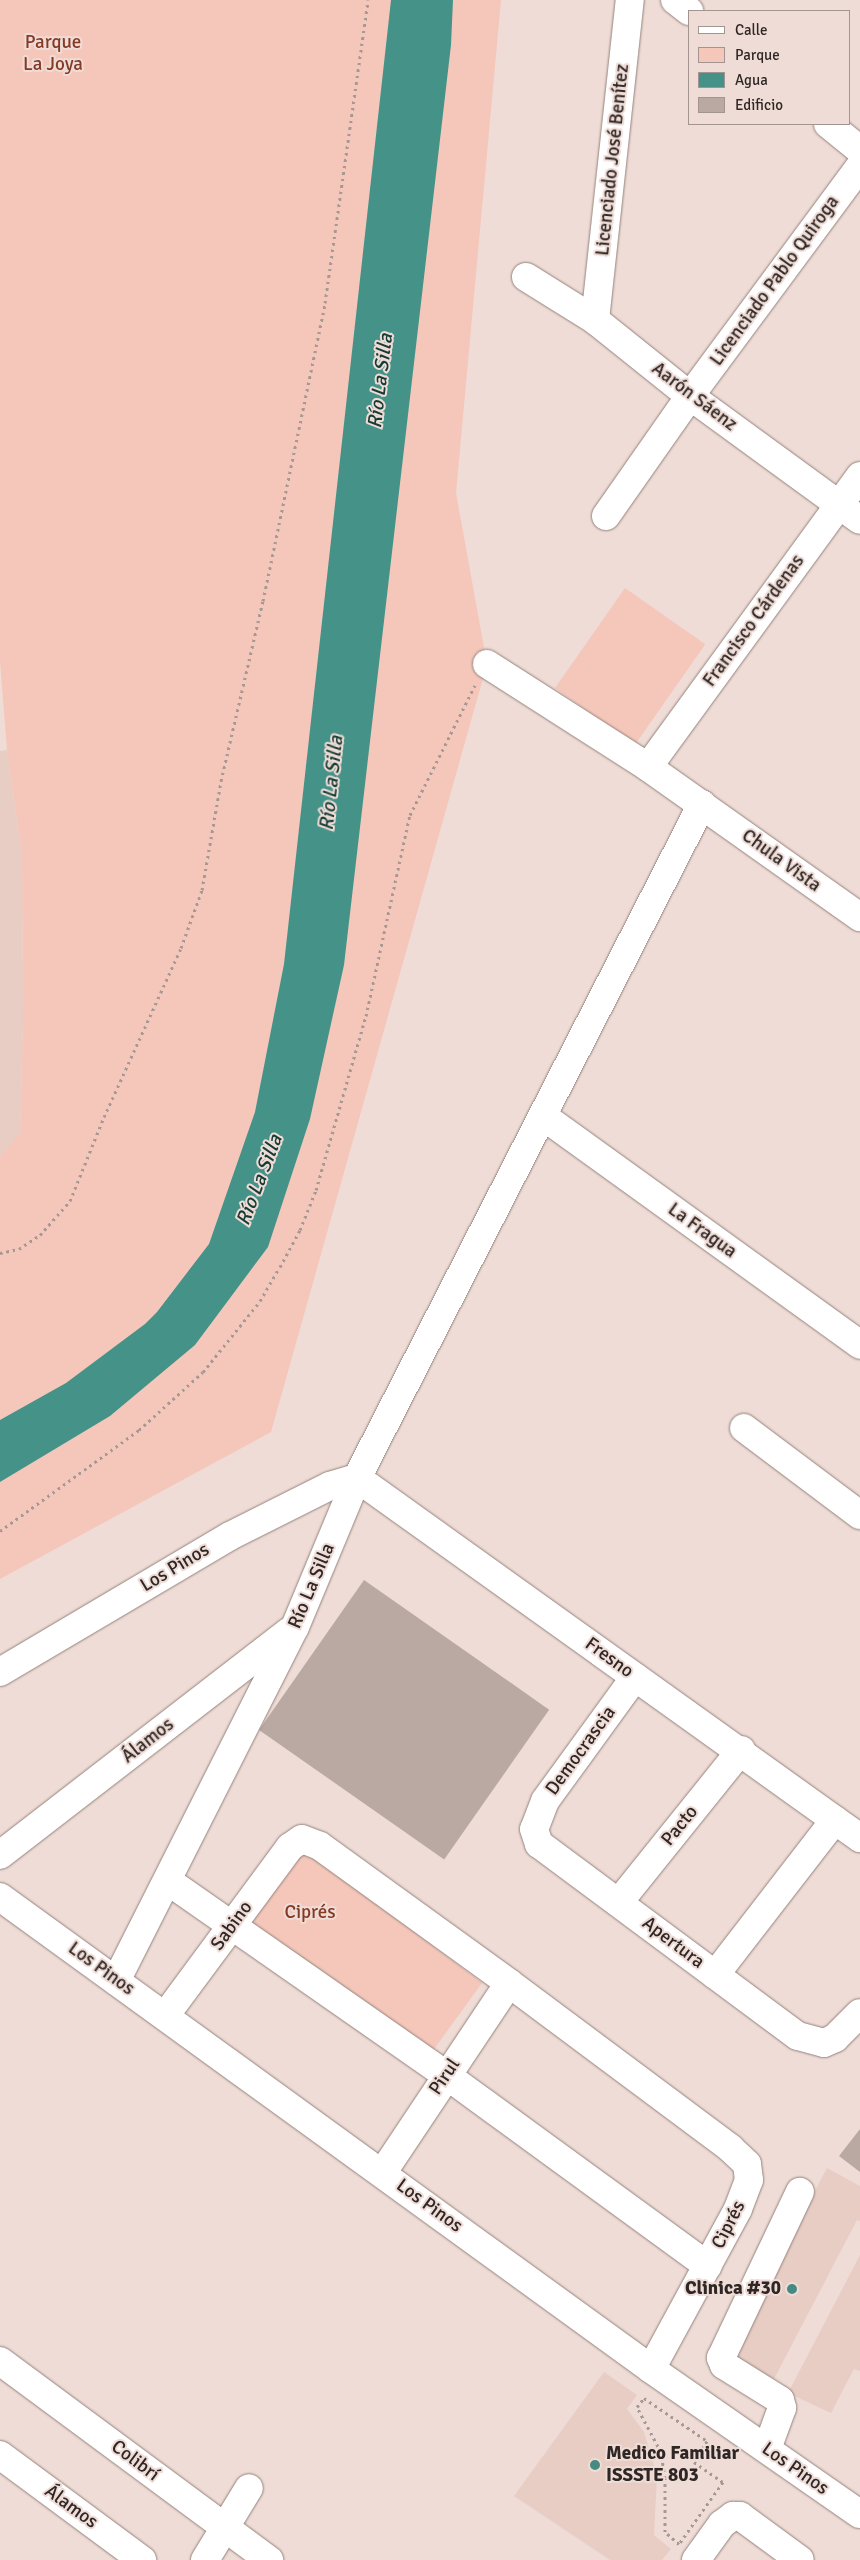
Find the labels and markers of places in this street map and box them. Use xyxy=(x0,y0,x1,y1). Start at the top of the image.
place label: Clinica #30 xyxy=(685,2278,781,2300)
marker: Clinica #30 xyxy=(785,2282,799,2296)
place label: Medico Familiar ISSSTE 803 xyxy=(606,2443,739,2487)
marker: Medico Familiar ISSSTE 803 xyxy=(588,2458,602,2472)

